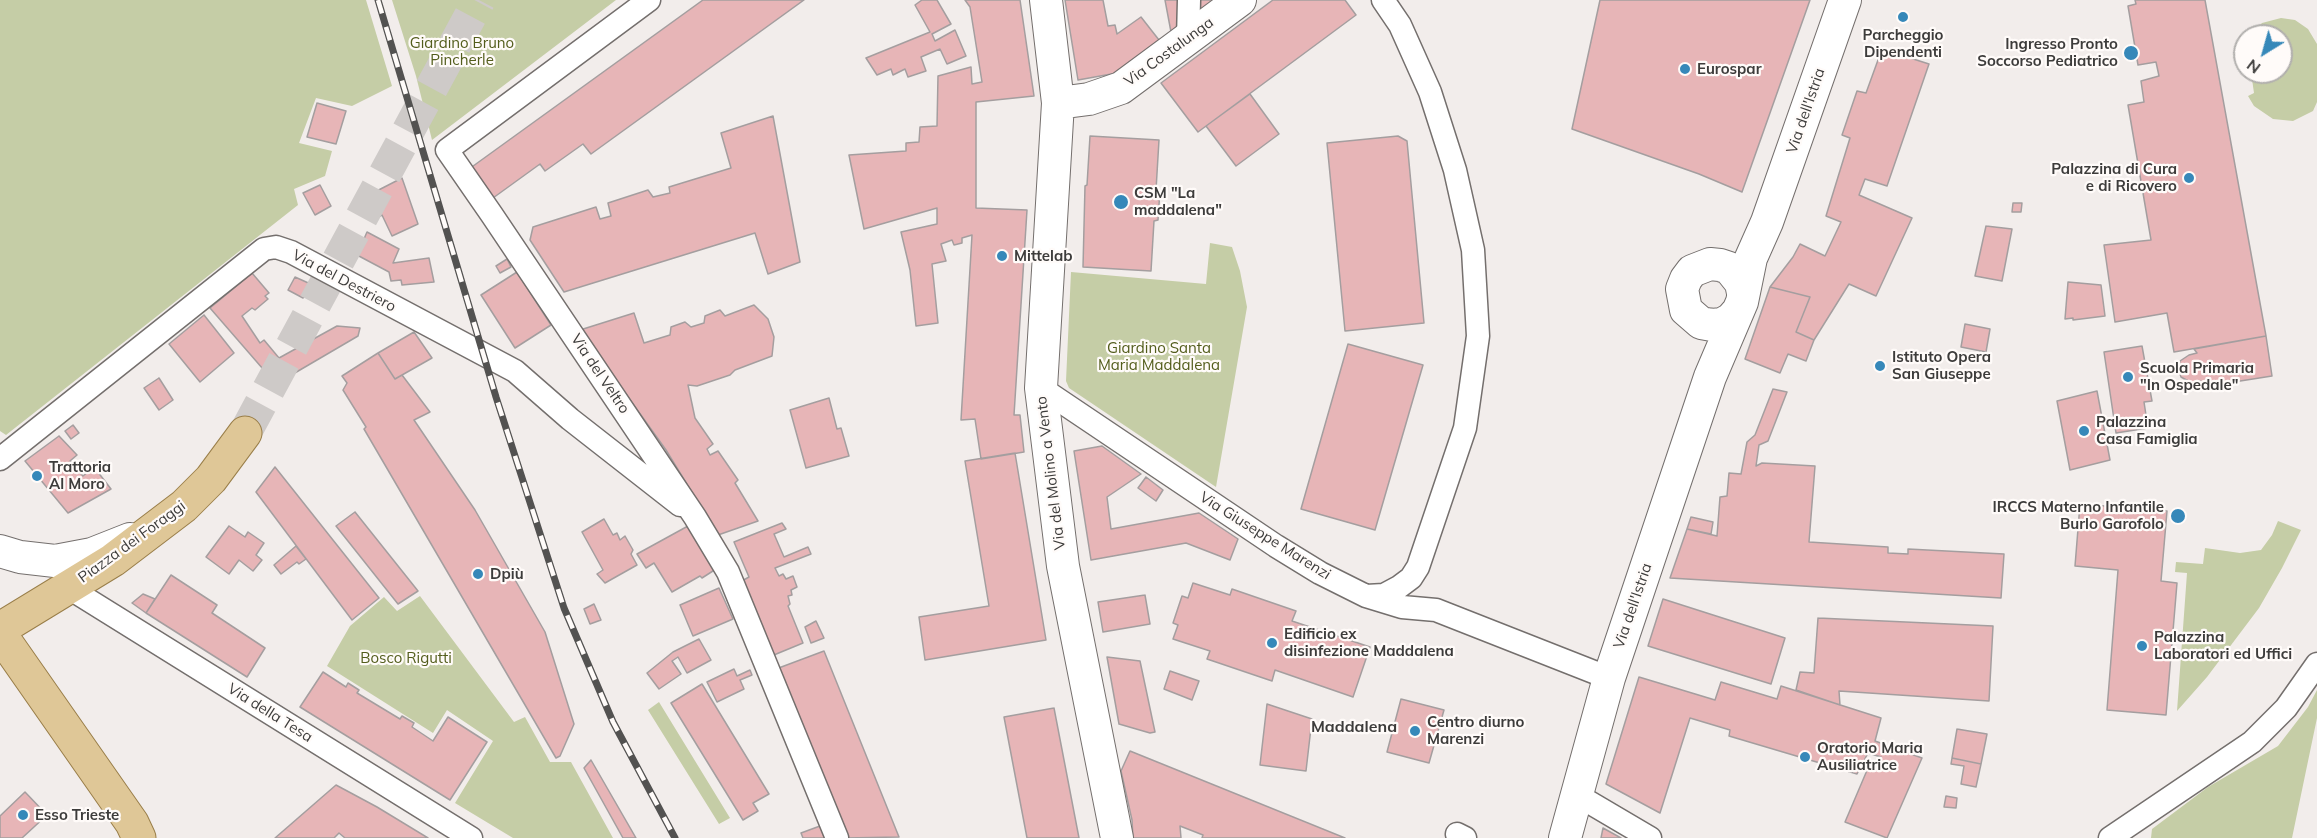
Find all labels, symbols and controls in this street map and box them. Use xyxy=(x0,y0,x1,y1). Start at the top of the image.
marker: Parcheggio Dipendenti xyxy=(1896,10,1910,24)
street label: Via Costalunga xyxy=(1121,14,1217,90)
north arrow xyxy=(2233,24,2293,84)
place label: Parcheggio Dipendenti xyxy=(1863,26,1943,61)
park label: Giardino Bruno Pincherle xyxy=(410,34,514,69)
place label: Ingresso Pronto Soccorso Pediatrico xyxy=(1977,35,2118,70)
marker: Ingresso Pronto Soccorso Pediatrico xyxy=(2122,44,2140,62)
text: N xyxy=(2243,55,2264,78)
place label: Eurospar xyxy=(1697,60,1762,78)
marker: Eurospar xyxy=(1678,62,1692,76)
street label: Via dell'Istria xyxy=(1783,66,1829,156)
place label: Palazzina di Cura e di Ricovero xyxy=(2051,160,2177,195)
marker: Palazzina di Cura e di Ricovero xyxy=(2182,171,2196,185)
place label: CSM "La maddalena" xyxy=(1134,184,1222,219)
marker: CSM "La maddalena" xyxy=(1112,193,1130,211)
street label: Via del Destriero xyxy=(289,246,399,316)
place label: Mittelab xyxy=(1014,247,1073,265)
marker: Mittelab xyxy=(995,249,1009,263)
street label: Via del Veltro xyxy=(567,331,633,417)
park label: Giardino Santa Maria Maddalena xyxy=(1098,339,1220,374)
place label: Istituto Opera San Giuseppe xyxy=(1892,348,1991,383)
marker: Istituto Opera San Giuseppe xyxy=(1873,359,1887,373)
place label: Scuola Primaria "In Ospedale" xyxy=(2140,359,2254,394)
marker: Scuola Primaria "In Ospedale" xyxy=(2121,370,2135,384)
street label: Via del Molino a Vento xyxy=(1033,395,1069,551)
place label: Palazzina Casa Famiglia xyxy=(2096,413,2198,448)
marker: Palazzina Casa Famiglia xyxy=(2077,424,2091,438)
place label: Trattoria Al Moro xyxy=(49,458,111,493)
marker: Trattoria Al Moro xyxy=(30,469,44,483)
street label: Via Giuseppe Marenzi xyxy=(1196,488,1334,584)
street label: Piazza dei Foraggi xyxy=(75,497,189,587)
place label: IRCCS Materno Infantile Burlo Garofolo xyxy=(1993,498,2164,533)
marker: IRCCS Materno Infantile Burlo Garofolo xyxy=(2169,507,2187,525)
street label: Via dell'Istria xyxy=(1610,561,1656,651)
place label: Dpiù xyxy=(490,565,524,583)
marker: Dpiù xyxy=(471,567,485,581)
place label: Edificio ex disinfezione Maddalena xyxy=(1284,625,1454,660)
place label: Palazzina Laboratori ed Uffici xyxy=(2154,628,2292,663)
marker: Edificio ex disinfezione Maddalena xyxy=(1265,636,1279,650)
marker: Palazzina Laboratori ed Uffici xyxy=(2135,639,2149,653)
park label: Bosco Rigutti xyxy=(360,649,452,667)
street label: Via della Tesa xyxy=(224,680,316,746)
place label: Centro diurno Marenzi xyxy=(1427,713,1524,748)
district label: Maddalena xyxy=(1311,717,1397,737)
marker: Centro diurno Marenzi xyxy=(1408,724,1422,738)
place label: Oratorio Maria Ausiliatrice xyxy=(1817,739,1923,774)
marker: Oratorio Maria Ausiliatrice xyxy=(1798,750,1812,764)
place label: Esso Trieste xyxy=(35,806,119,824)
marker: Esso Trieste xyxy=(16,808,30,822)

